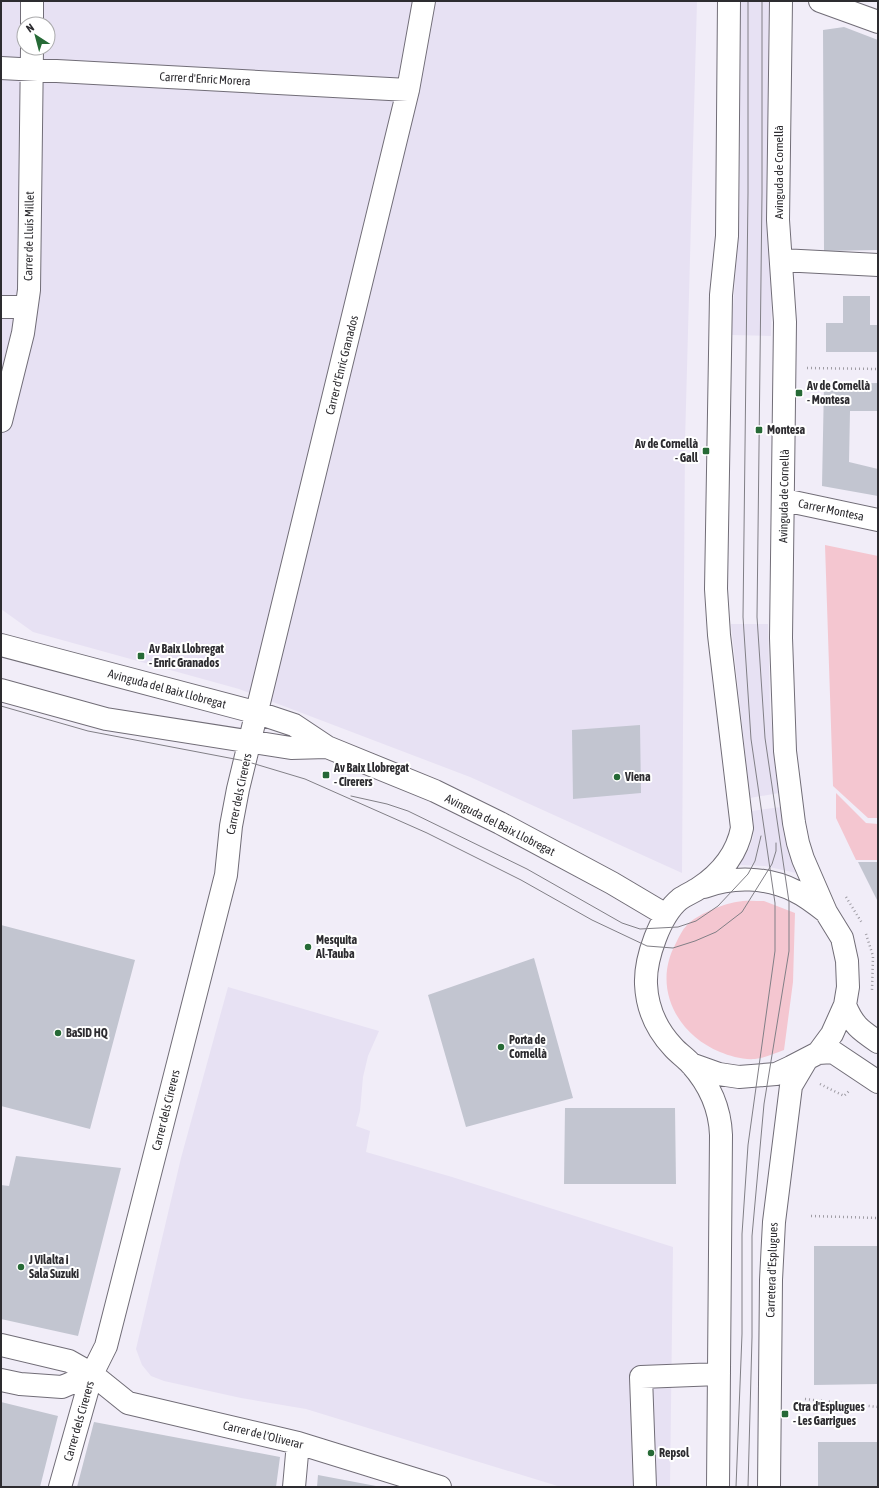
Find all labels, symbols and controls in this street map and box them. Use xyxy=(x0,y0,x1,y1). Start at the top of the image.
north arrow xyxy=(16,16,56,56)
text: N xyxy=(24,21,36,35)
street label: Carrer d'Enric Morera xyxy=(159,70,251,88)
street label: Avinguda de Cornellà xyxy=(772,125,786,219)
street label: Carrer de Lluís Millet xyxy=(21,191,37,281)
street label: Carrer d'Enric Granados xyxy=(323,314,361,416)
place label: Av de Cornellà - Montesa xyxy=(806,379,870,407)
marker: Av de Cornellà - Montesa xyxy=(794,388,804,398)
place label: Montesa xyxy=(767,423,806,437)
marker: Montesa xyxy=(754,425,764,435)
place label: Av de Cornellà - Gall xyxy=(634,437,699,465)
marker: Av de Cornellà - Gall xyxy=(701,446,711,456)
street label: Avinguda de Cornellà xyxy=(776,449,792,543)
street label: Carrer Montesa xyxy=(797,496,865,524)
place label: Av Baix Llobregat - Enric Granados xyxy=(148,642,225,670)
marker: Av Baix Llobregat - Enric Granados xyxy=(136,651,146,661)
street label: Avinguda del Baix Llobregat xyxy=(106,666,228,712)
street label: Carrer dels Cirerers xyxy=(224,752,254,836)
place label: Av Baix Llobregat - Cirerers xyxy=(333,761,410,789)
marker: Av Baix Llobregat - Cirerers xyxy=(321,770,331,780)
place label: Viena xyxy=(624,770,651,784)
marker: Viena xyxy=(612,772,622,782)
street label: Avinguda del Baix Llobregat xyxy=(443,791,558,859)
place label: Mesquita Al-Tauba xyxy=(315,933,357,961)
marker: Mesquita Al-Tauba xyxy=(303,942,313,952)
place label: BaSID HQ xyxy=(66,1026,108,1040)
marker: BaSID HQ xyxy=(53,1028,63,1038)
place label: Porta de Cornellà xyxy=(509,1033,547,1061)
marker: Porta de Cornellà xyxy=(496,1042,506,1052)
street label: Carrer dels Cirerers xyxy=(149,1068,183,1152)
street label: Carretera d'Esplugues xyxy=(763,1222,781,1318)
place label: J Vilalta i Sala Suzuki xyxy=(28,1253,79,1281)
marker: J Vilalta i Sala Suzuki xyxy=(16,1262,26,1272)
street label: Carrer dels Cirerers xyxy=(61,1379,97,1463)
place label: Ctra d'Esplugues - Les Garrigues xyxy=(793,1400,865,1428)
marker: Ctra d'Esplugues - Les Garrigues xyxy=(780,1409,790,1419)
street label: Carrer de l'Oliverar xyxy=(221,1418,305,1452)
place label: Repsol xyxy=(659,1446,690,1460)
marker: Repsol xyxy=(646,1448,656,1458)

